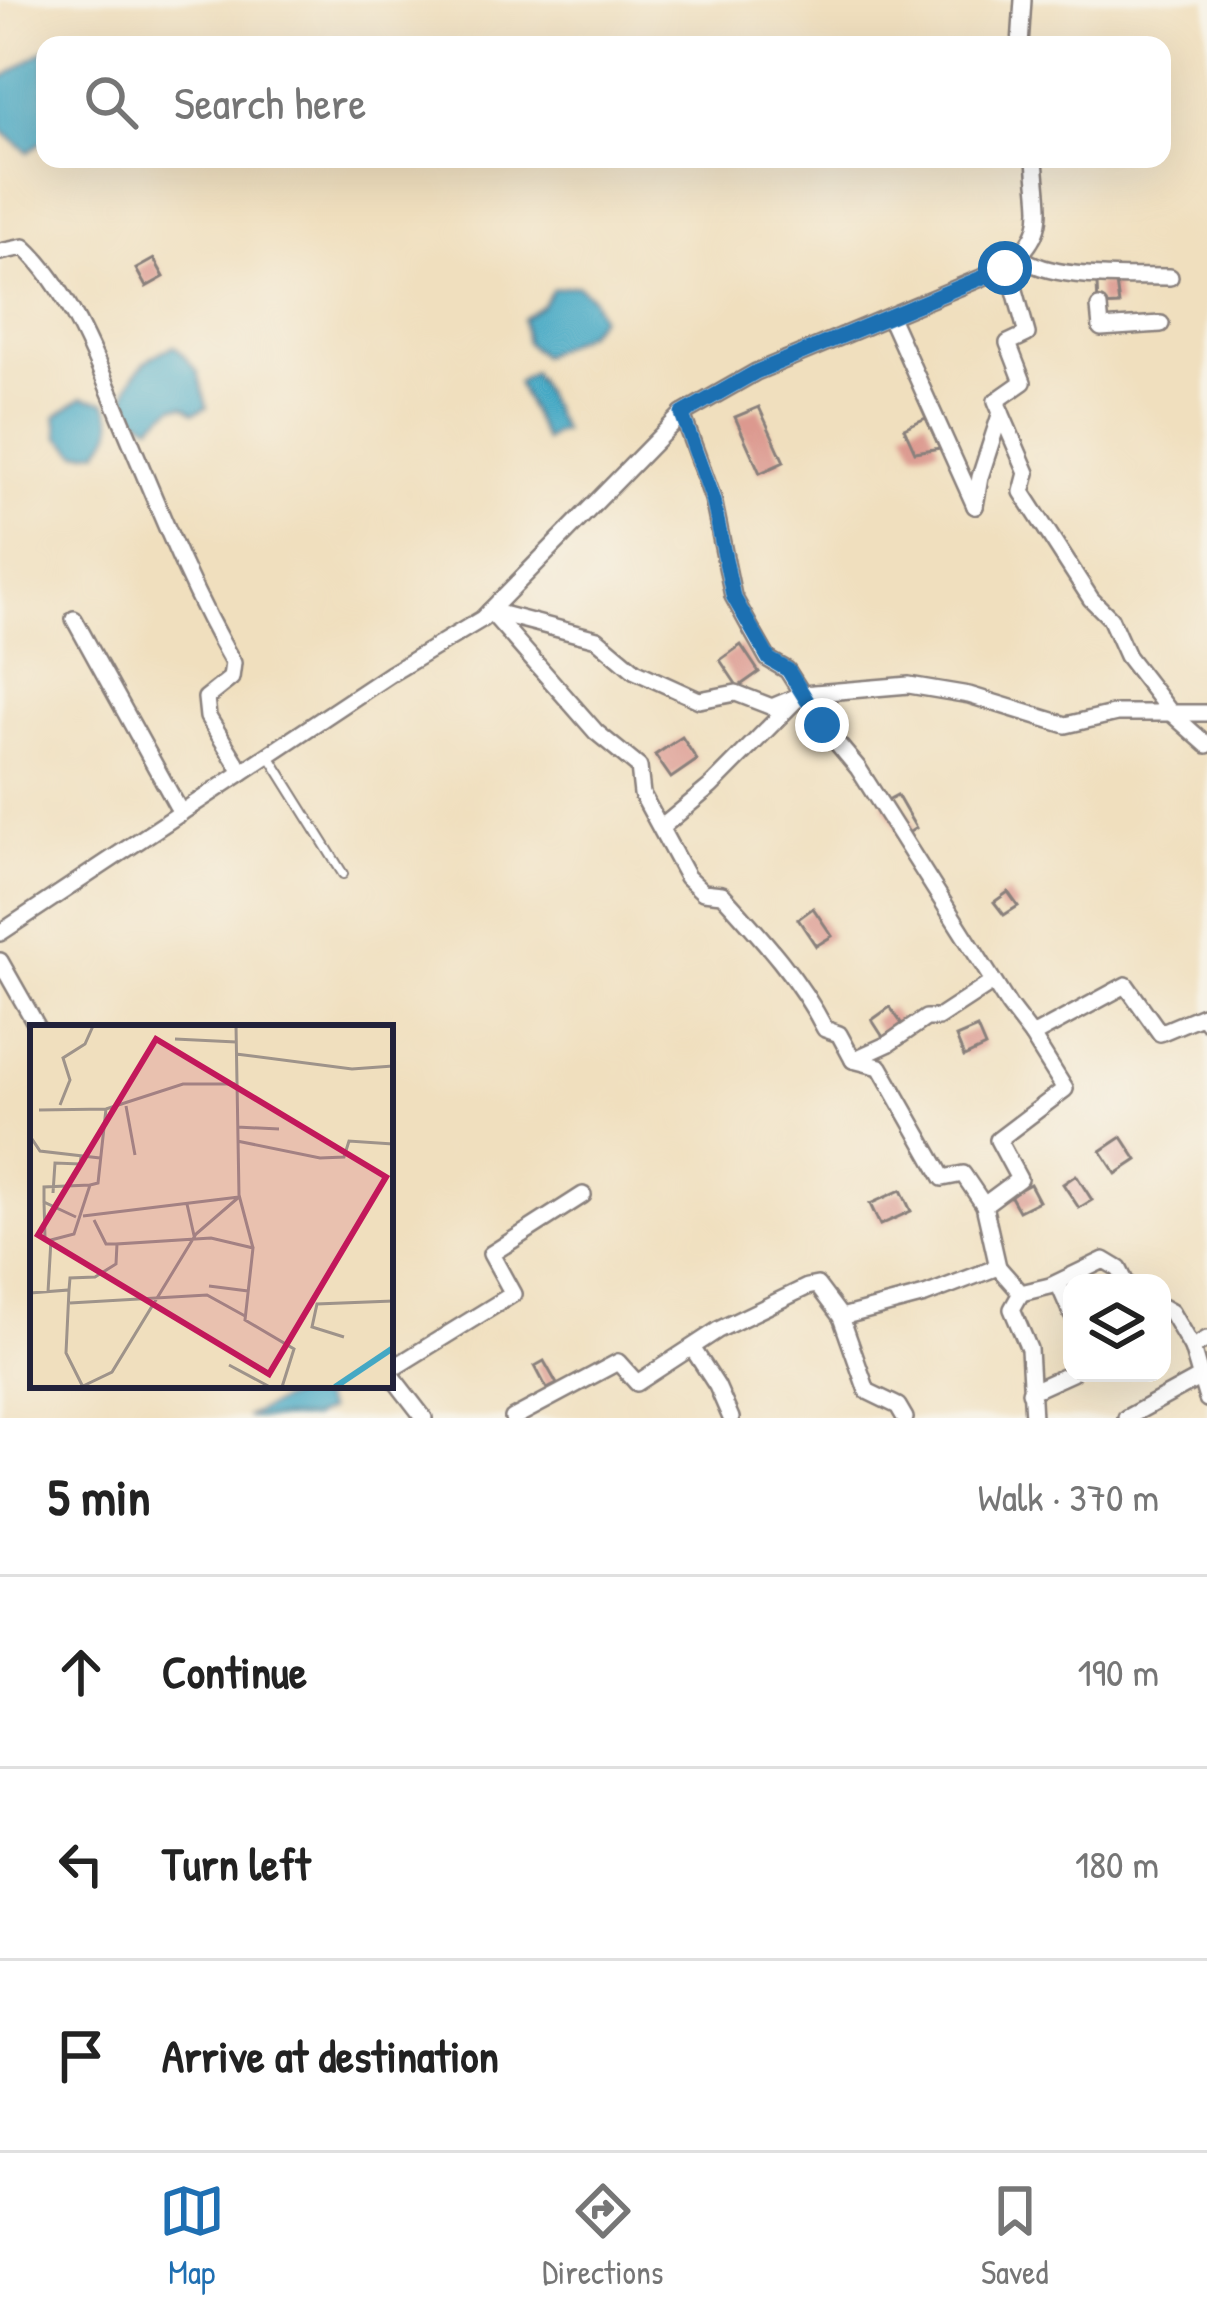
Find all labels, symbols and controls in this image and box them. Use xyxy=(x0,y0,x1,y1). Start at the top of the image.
search box xyxy=(36,36,1171,168)
icon: search xyxy=(78,69,144,135)
text: Search here xyxy=(174,72,366,133)
route start xyxy=(978,241,1032,295)
route end xyxy=(795,698,849,752)
inset map xyxy=(30,1025,393,1388)
map controls xyxy=(1063,1274,1171,1382)
button: layers xyxy=(1063,1274,1171,1382)
text: 5 min xyxy=(48,1462,150,1531)
text: Walk · 370 m xyxy=(978,1470,1159,1523)
icon: ahead xyxy=(48,1639,114,1705)
text: Continue xyxy=(162,1641,307,1702)
text: 190 m xyxy=(1078,1645,1159,1698)
icon: left xyxy=(48,1831,114,1897)
text: Turn left xyxy=(162,1833,311,1894)
text: 180 m xyxy=(1075,1837,1159,1890)
icon: arrive xyxy=(48,2023,114,2089)
text: Arrive at destination xyxy=(162,2025,499,2086)
tab: Map xyxy=(159,2178,225,2294)
tab: Directions xyxy=(542,2178,664,2294)
tab: Saved xyxy=(981,2178,1048,2294)

